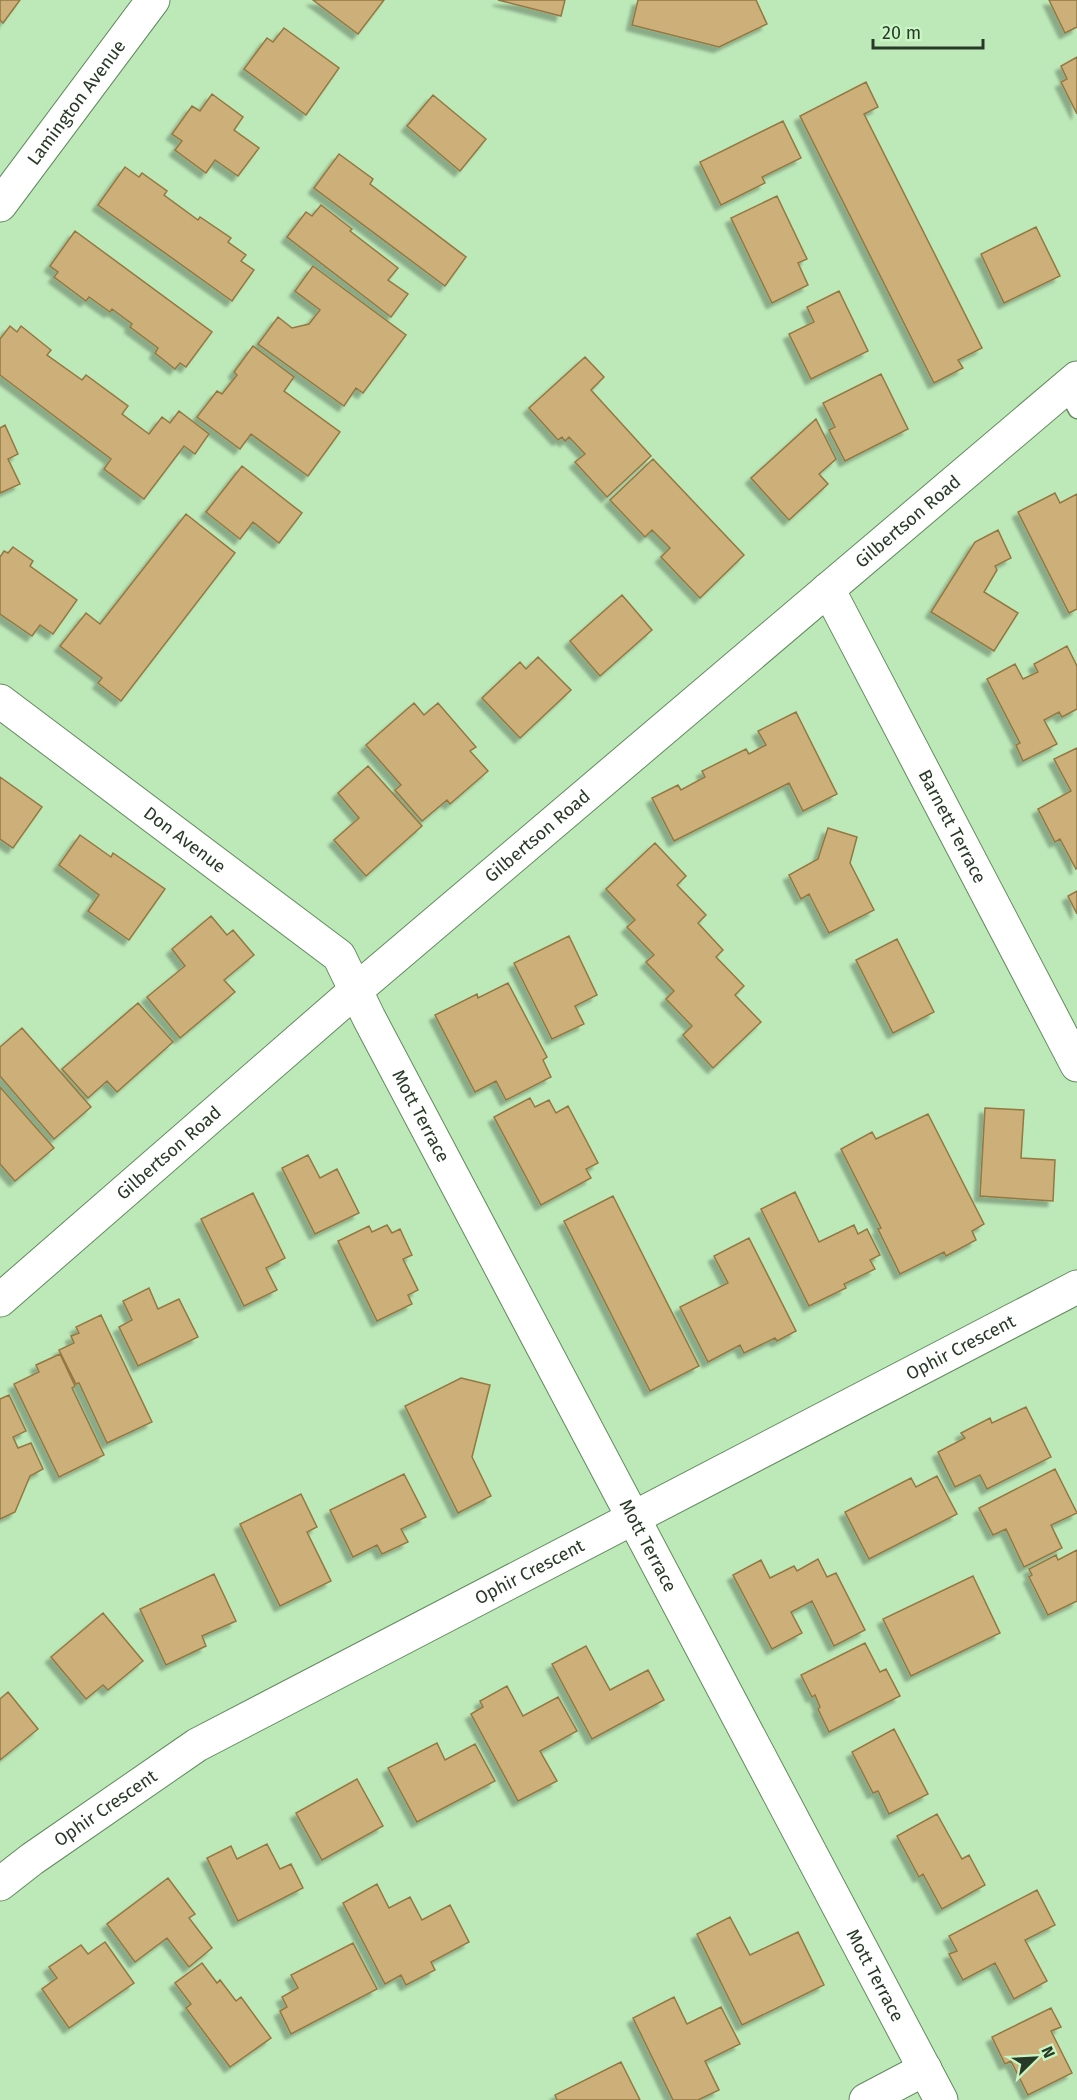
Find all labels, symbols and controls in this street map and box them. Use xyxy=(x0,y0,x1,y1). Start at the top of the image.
scale bar xyxy=(873,12,982,50)
text: 20 m xyxy=(882,22,921,44)
street label: Lamington Avenue xyxy=(23,35,131,169)
street label: Gilbertson Road xyxy=(851,471,965,572)
street label: Barnett Terrace xyxy=(913,766,991,887)
street label: Gilbertson Road xyxy=(480,785,595,887)
street label: Don Avenue xyxy=(139,802,230,878)
street label: Mott Terrace xyxy=(387,1066,454,1166)
street label: Gilbertson Road xyxy=(112,1101,226,1204)
street label: Ophir Crescent xyxy=(902,1310,1019,1385)
street label: Mott Terrace xyxy=(615,1496,681,1596)
street label: Ophir Crescent xyxy=(471,1534,588,1609)
street label: Ophir Crescent xyxy=(50,1765,162,1851)
street label: Mott Terrace xyxy=(842,1925,909,2025)
north arrow xyxy=(1005,2028,1065,2088)
text: N xyxy=(1037,2043,1059,2061)

